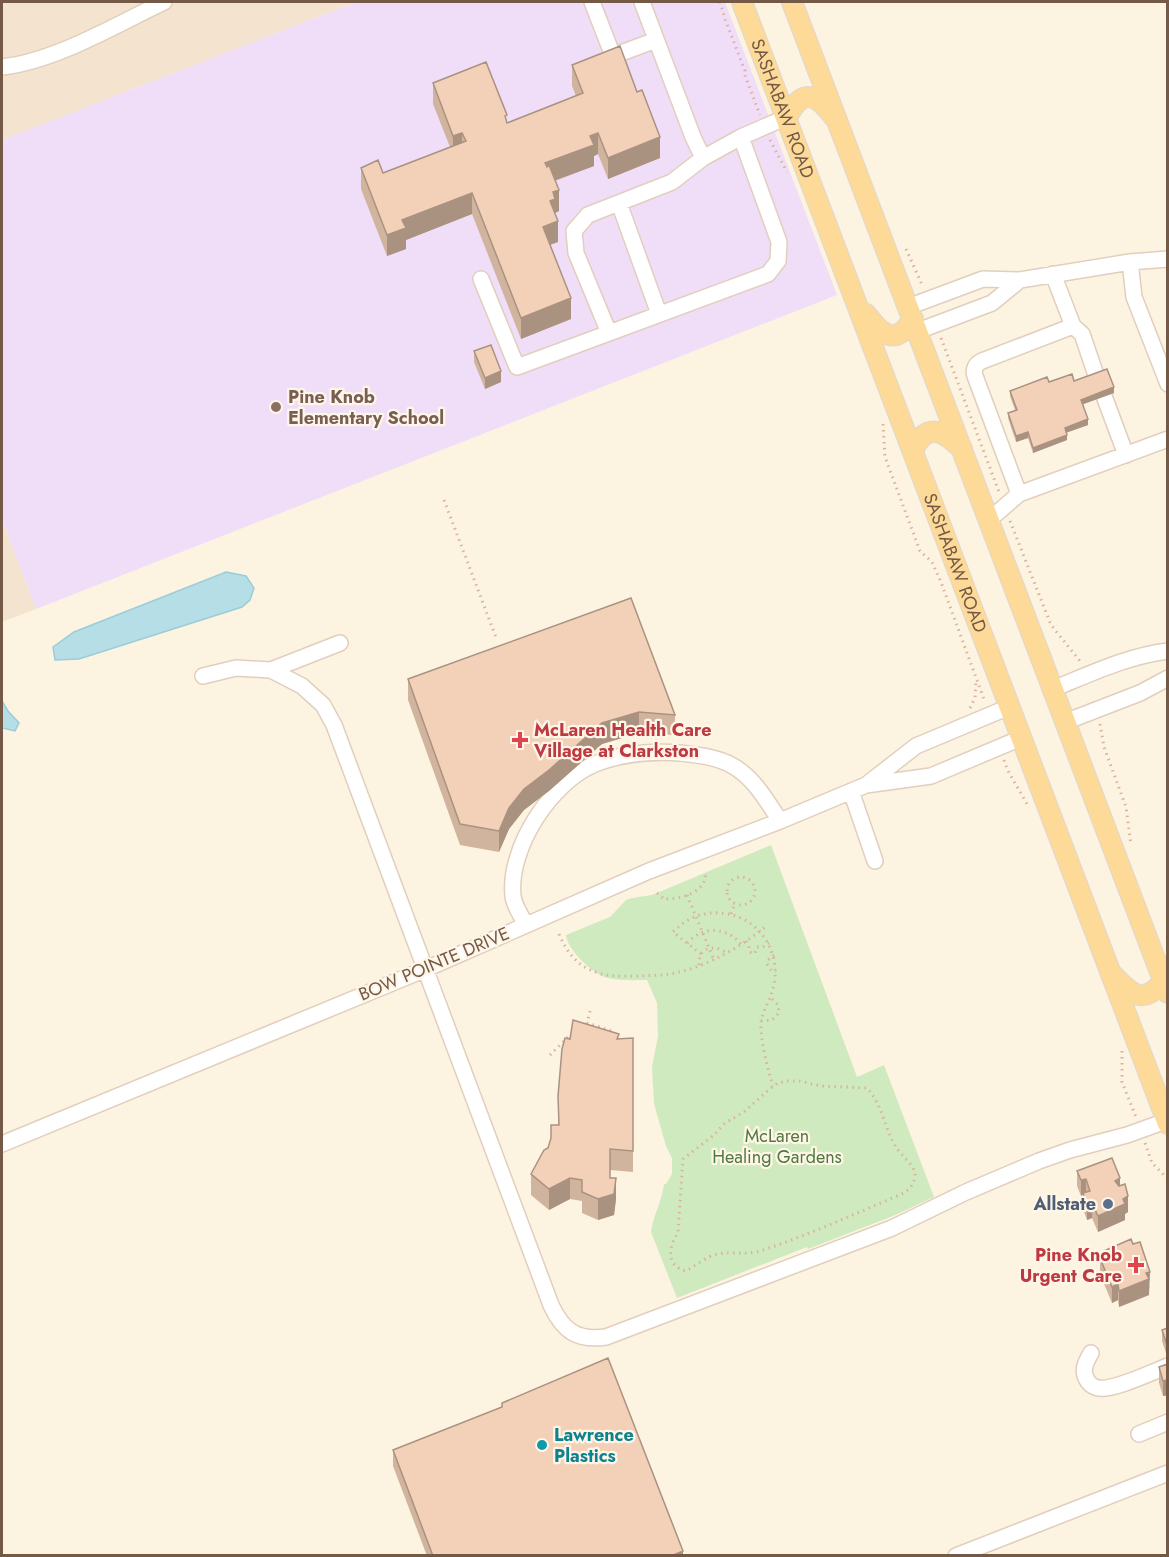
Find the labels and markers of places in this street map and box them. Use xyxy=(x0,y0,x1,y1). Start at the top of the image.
place label: Pine Knob Elementary School xyxy=(288,384,444,431)
marker: Pine Knob Elementary School xyxy=(269,400,283,414)
place label: McLaren Health Care Village at Clarkston xyxy=(533,717,711,764)
marker: McLaren Health Care Village at Clarkston xyxy=(511,731,529,749)
place label: Allstate xyxy=(1032,1191,1096,1217)
marker: Allstate xyxy=(1101,1197,1115,1211)
place label: Pine Knob Urgent Care xyxy=(1020,1242,1122,1289)
marker: Pine Knob Urgent Care xyxy=(1127,1256,1145,1274)
place label: Lawrence Plastics xyxy=(554,1422,634,1469)
marker: Lawrence Plastics xyxy=(535,1438,549,1452)

